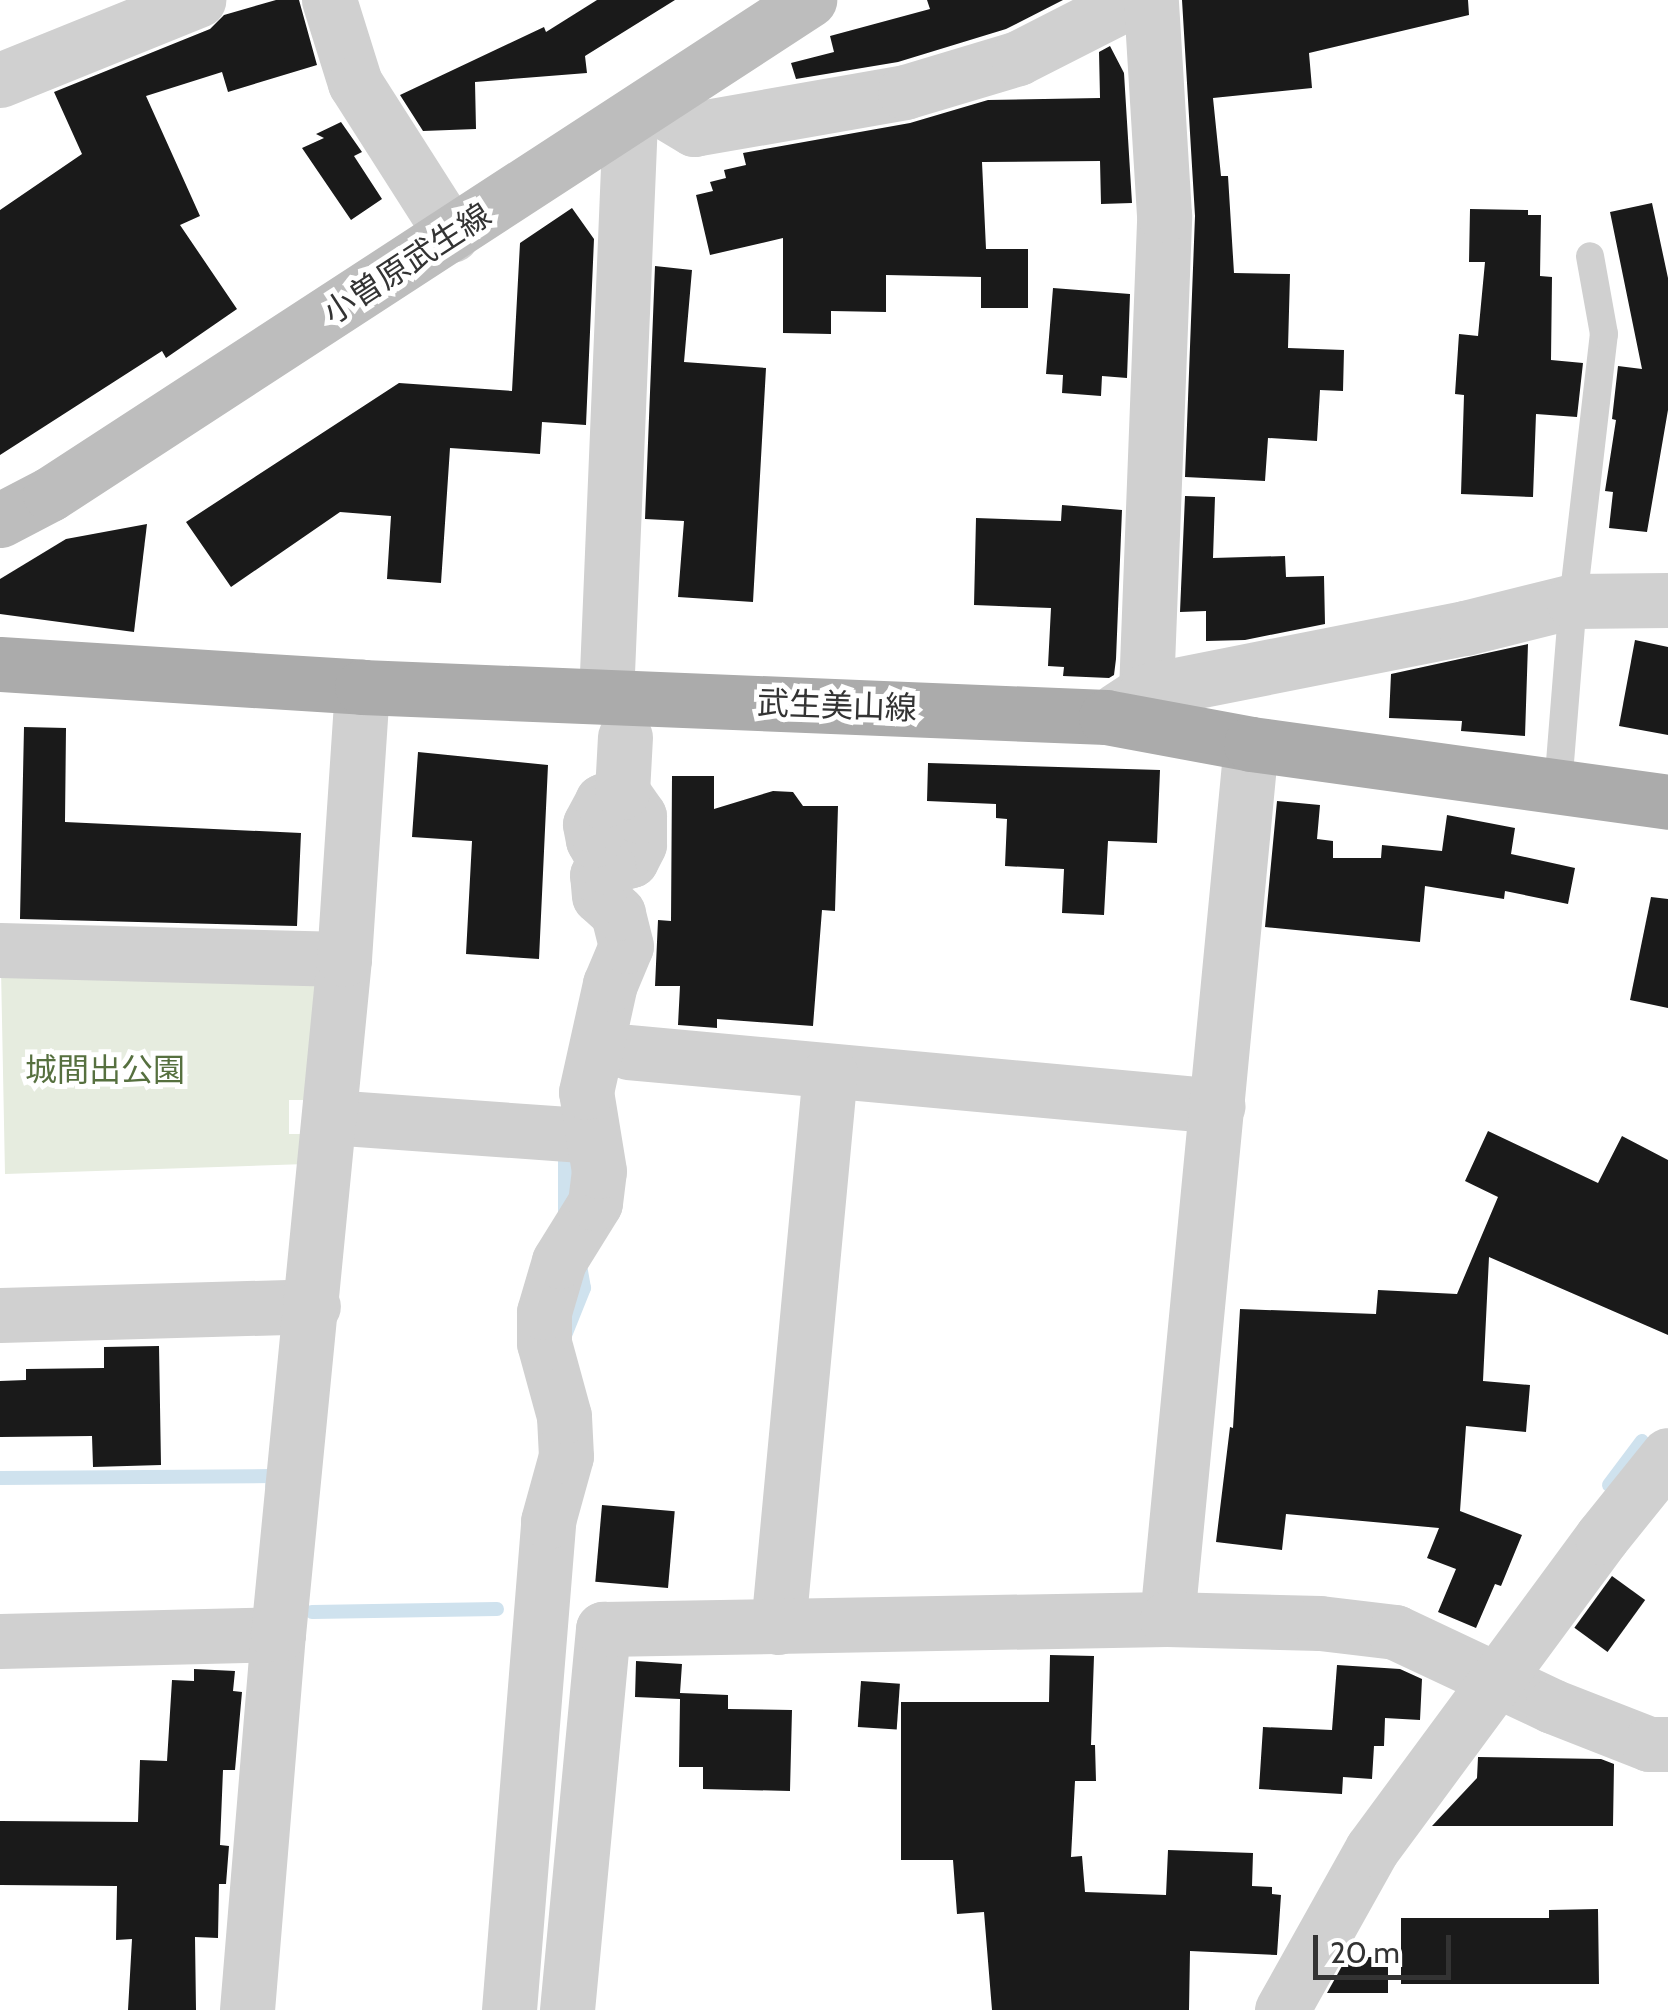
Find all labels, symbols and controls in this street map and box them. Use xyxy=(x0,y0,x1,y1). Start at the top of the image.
street label: 小曽原武生線 xyxy=(316,196,498,332)
street label: 武生美山線 xyxy=(756,684,918,728)
park label: 城間出公園 xyxy=(25,1051,185,1089)
scale bar xyxy=(1318,1915,1456,1977)
text: 20 m xyxy=(1330,1934,1400,1971)

